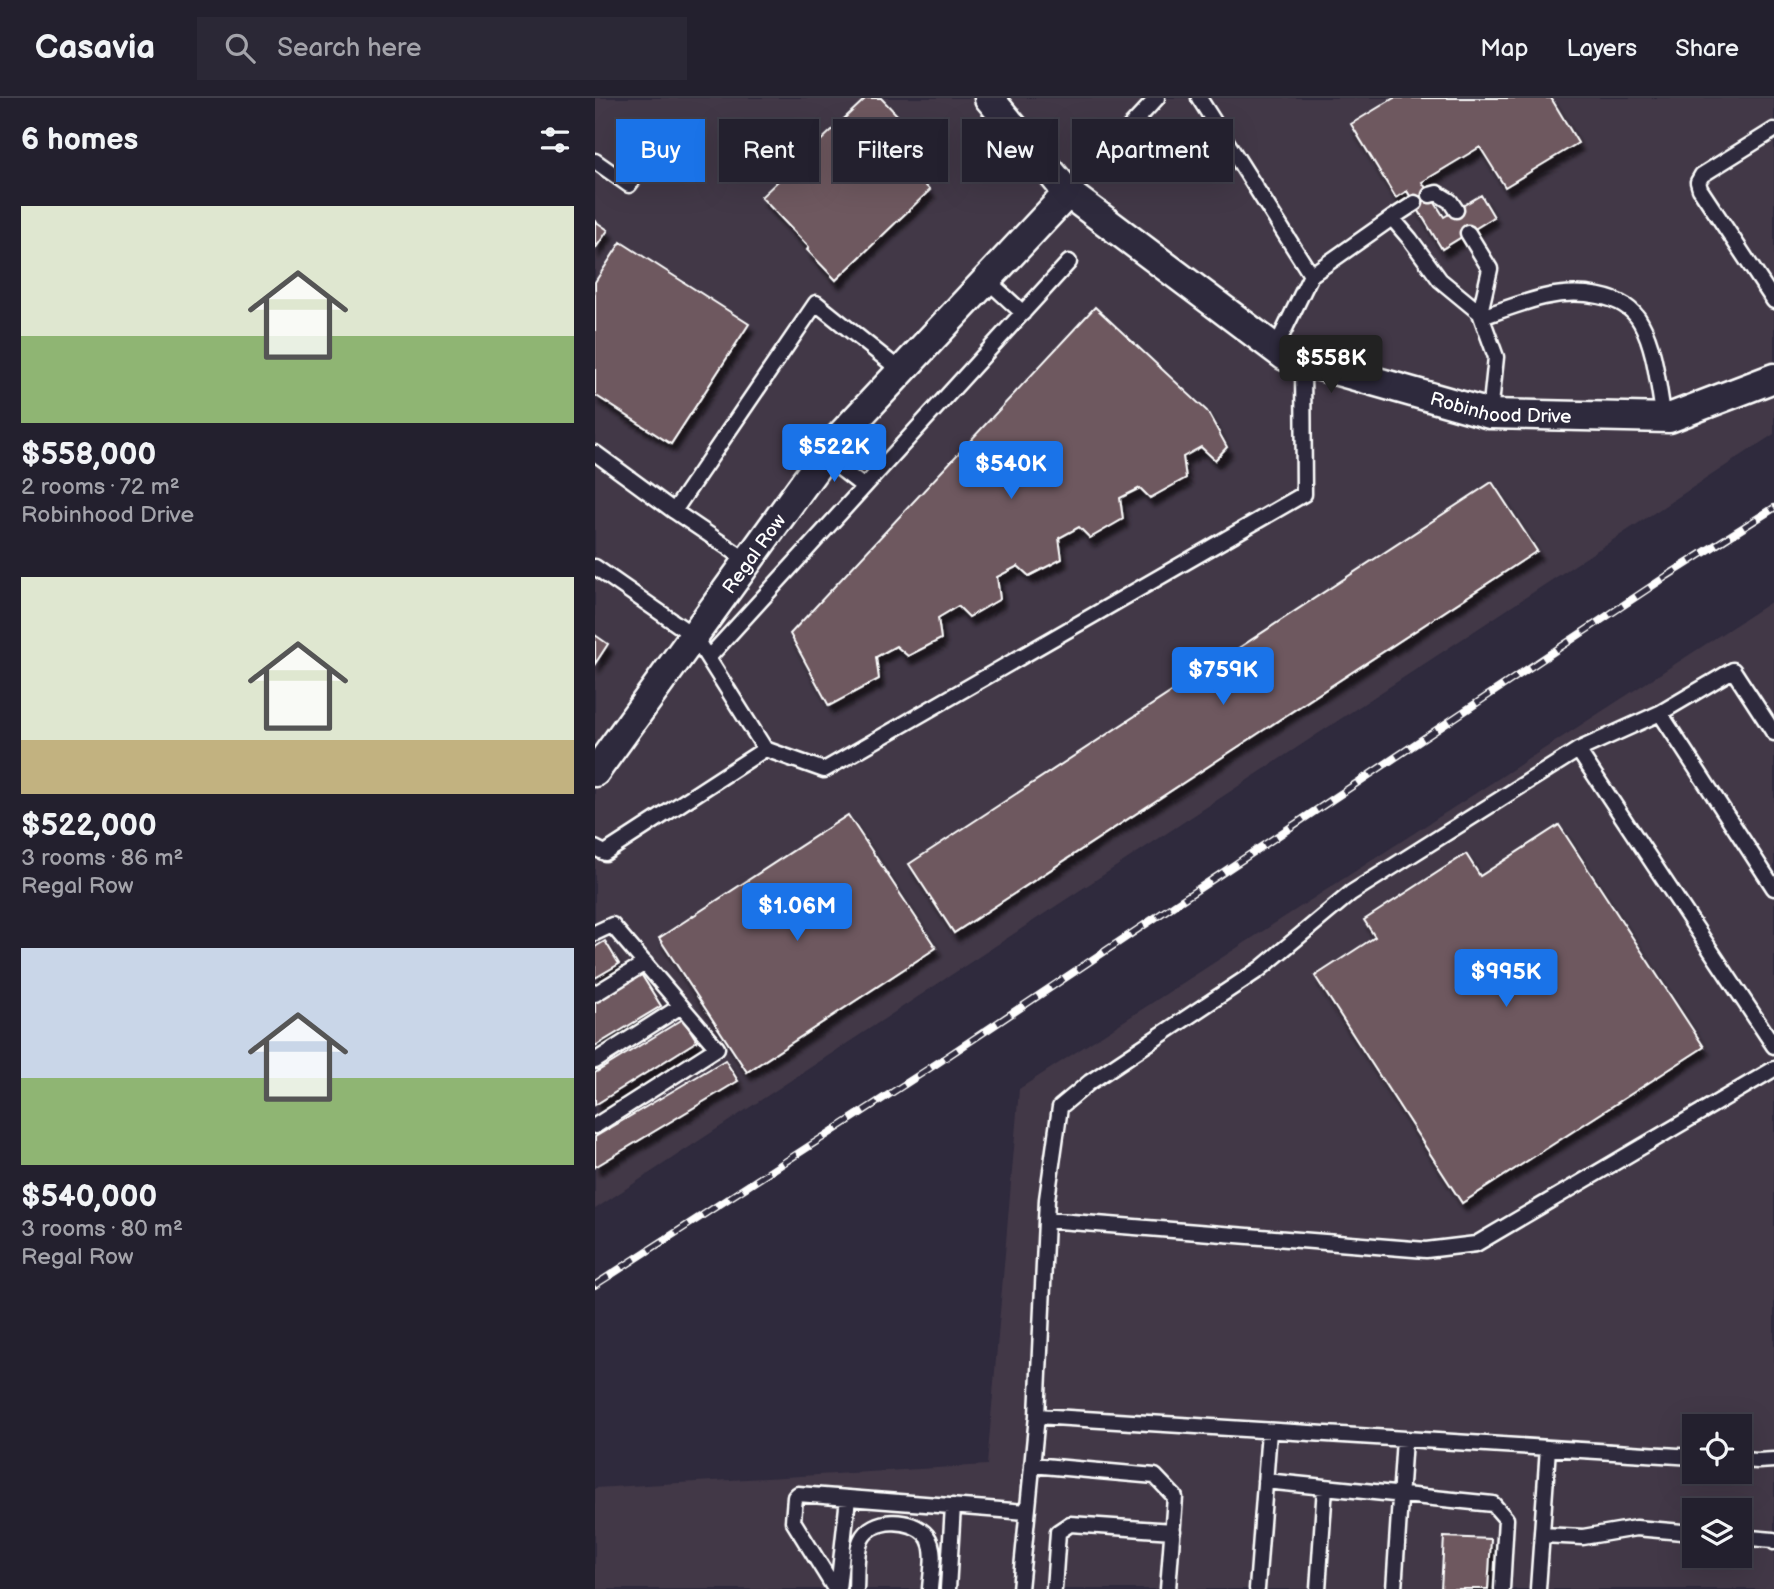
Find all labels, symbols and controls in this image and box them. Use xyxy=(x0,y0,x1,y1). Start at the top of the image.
search box xyxy=(197,17,687,80)
text: Casavia xyxy=(35,28,155,68)
icon: search xyxy=(221,29,259,67)
text: Search here xyxy=(277,33,421,64)
text: Map xyxy=(1480,34,1528,63)
text: Layers xyxy=(1566,34,1637,63)
text: Share xyxy=(1675,34,1739,63)
chip: Buy xyxy=(616,119,705,182)
chip: Rent xyxy=(719,119,819,182)
chip: Filters xyxy=(833,119,948,182)
chip: New xyxy=(962,119,1058,182)
chip: Apartment xyxy=(1072,119,1233,182)
icon: filters xyxy=(536,121,574,159)
text: 6 homes xyxy=(21,122,138,158)
icon: home xyxy=(235,252,361,378)
pin: $558K xyxy=(1282,336,1380,395)
text: $558K xyxy=(1295,344,1367,372)
street label: Robinhood Drive xyxy=(1427,388,1572,429)
pin: $522K xyxy=(785,424,883,484)
text: $522K xyxy=(798,433,870,461)
text: $558,000 xyxy=(21,437,156,473)
pin: $540K xyxy=(962,442,1060,501)
text: $540K xyxy=(975,450,1047,478)
text: 2 rooms · 72 m² xyxy=(21,473,180,501)
text: Robinhood Drive xyxy=(21,501,194,529)
street label: Regal Row xyxy=(718,510,791,599)
icon: home xyxy=(235,623,361,749)
pin: $759K xyxy=(1174,648,1272,707)
text: $759K xyxy=(1188,656,1258,684)
text: $522,000 xyxy=(21,808,157,844)
text: 3 rooms · 86 m² xyxy=(21,844,183,872)
text: Regal Row xyxy=(21,872,133,900)
pin: $1.06M xyxy=(740,884,854,943)
text: $1.06M xyxy=(758,892,836,920)
pin: $995K xyxy=(1457,950,1555,1009)
text: $995K xyxy=(1470,958,1542,986)
icon: home xyxy=(235,994,361,1120)
text: $540,000 xyxy=(21,1179,157,1215)
text: 3 rooms · 80 m² xyxy=(21,1215,183,1243)
text: Regal Row xyxy=(21,1243,133,1271)
map controls xyxy=(1682,1414,1752,1568)
button: locate xyxy=(1682,1414,1752,1484)
button: layers xyxy=(1682,1498,1752,1568)

